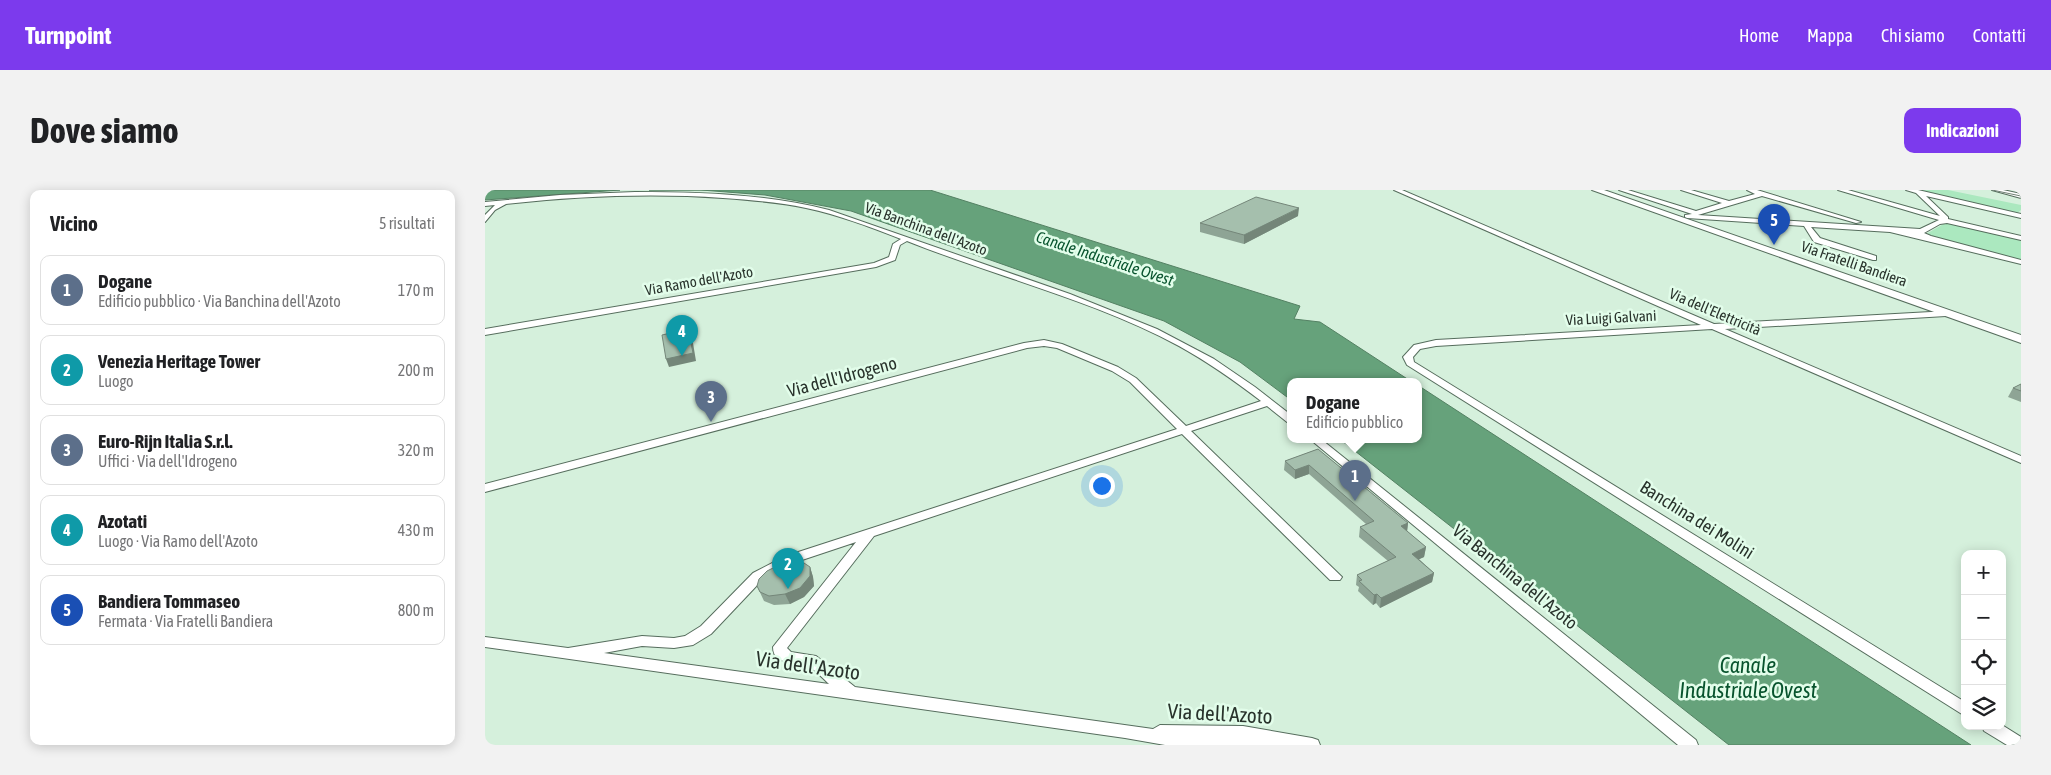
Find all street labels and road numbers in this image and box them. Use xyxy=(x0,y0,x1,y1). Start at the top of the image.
street label: Via Banchina dell'Azoto xyxy=(863,198,990,259)
street label: Via Fratelli Bandiera xyxy=(1799,237,1909,290)
street label: Via Ramo dell'Azoto xyxy=(644,263,754,298)
street label: Via dell'Elettricità xyxy=(1667,285,1764,339)
street label: Via Luigi Galvani xyxy=(1565,307,1657,328)
street label: Via dell'Idrogeno xyxy=(785,352,899,401)
street label: Banchina dei Molini xyxy=(1636,476,1758,563)
street label: Via Banchina dell'Azoto xyxy=(1449,520,1582,633)
street label: Via dell'Azoto xyxy=(754,646,862,684)
street label: Via dell'Azoto xyxy=(1167,698,1273,728)

